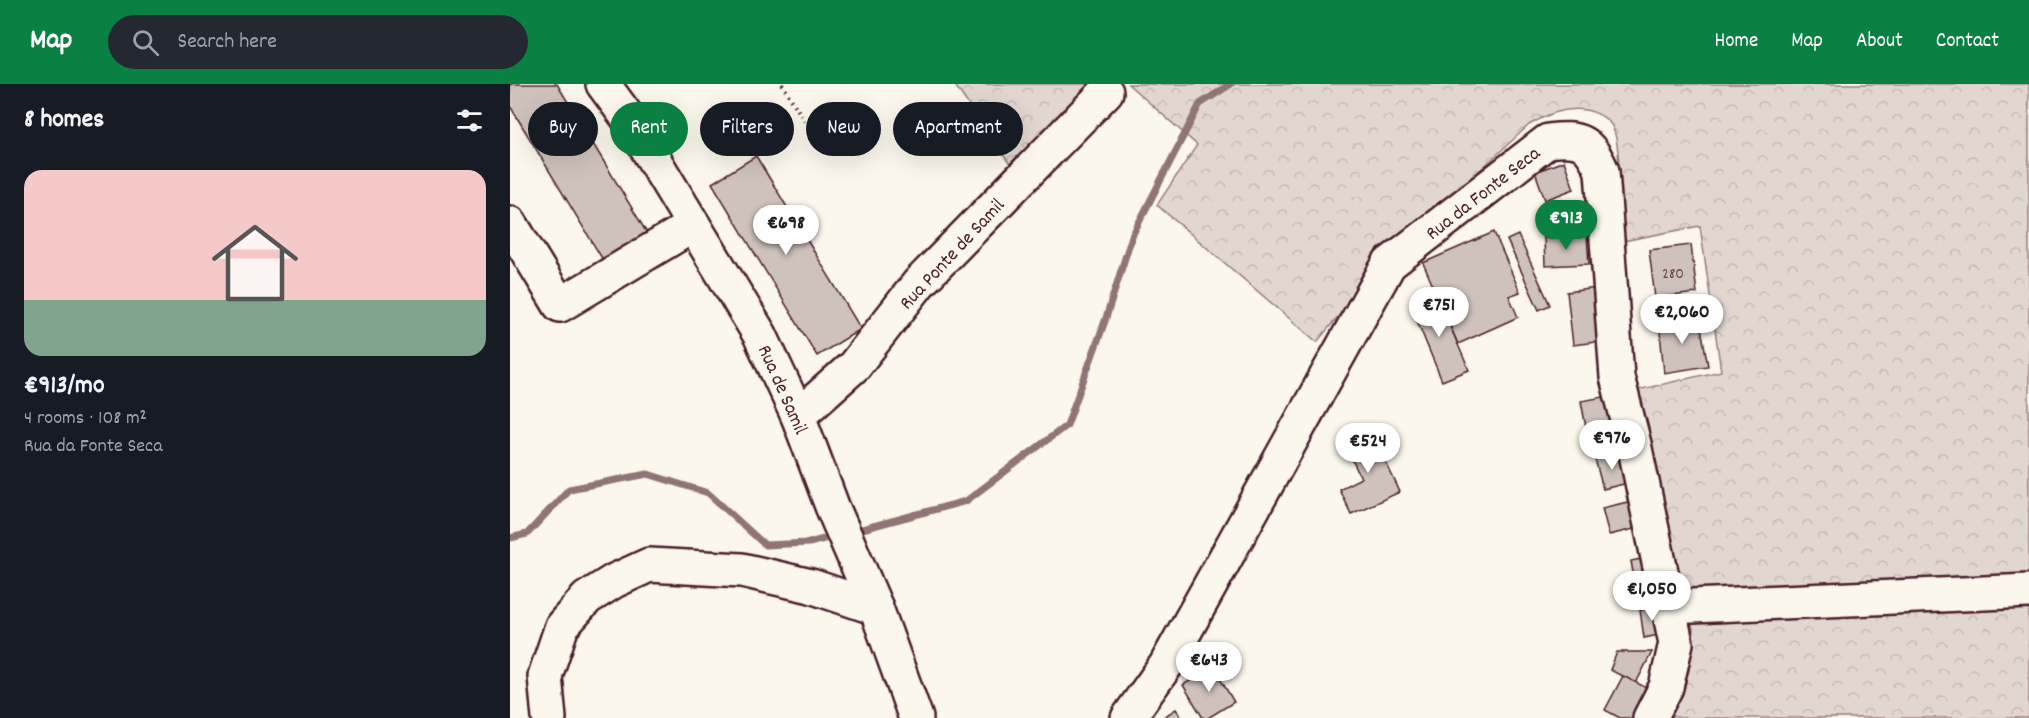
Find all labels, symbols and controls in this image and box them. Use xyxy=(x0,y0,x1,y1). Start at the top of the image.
search box xyxy=(108,15,528,69)
text: Map xyxy=(30,22,72,62)
icon: search xyxy=(129,26,162,59)
text: Search here xyxy=(177,27,277,58)
text: Home xyxy=(1714,27,1758,57)
text: Map xyxy=(1791,27,1823,57)
text: About xyxy=(1856,27,1903,57)
text: Contact xyxy=(1936,27,1999,57)
text: 8 homes xyxy=(24,102,104,139)
chip: Buy xyxy=(528,102,598,156)
chip: Rent xyxy=(610,102,688,156)
chip: Filters xyxy=(700,102,794,156)
chip: New xyxy=(806,102,881,156)
chip: Apartment xyxy=(893,102,1023,156)
icon: filters xyxy=(453,104,486,137)
street label: Rua da Fonte Seca xyxy=(1421,140,1548,248)
street label: Rua Ponte de Samil xyxy=(894,193,1013,317)
pin: €913 xyxy=(1530,200,1602,251)
pin: €698 xyxy=(750,205,822,256)
text: €913 xyxy=(1549,205,1583,233)
icon: home xyxy=(201,209,309,317)
text: €698 xyxy=(767,210,805,238)
house number: 280 xyxy=(1662,263,1684,286)
pin: €751 xyxy=(1403,287,1475,338)
text: €751 xyxy=(1423,292,1455,320)
pin: €2,060 xyxy=(1633,294,1731,345)
text: €2,060 xyxy=(1654,299,1710,327)
street label: Rua de Samil xyxy=(749,341,814,440)
text: €913/mo xyxy=(24,368,105,405)
text: 4 rooms · 108 m² xyxy=(24,405,147,433)
pin: €976 xyxy=(1576,420,1648,471)
pin: €524 xyxy=(1332,423,1404,474)
text: €976 xyxy=(1593,425,1631,453)
text: €524 xyxy=(1349,428,1387,456)
text: Rua da Fonte Seca xyxy=(24,433,163,461)
pin: €1,050 xyxy=(1603,571,1701,622)
text: €1,050 xyxy=(1627,576,1677,604)
pin: €643 xyxy=(1173,642,1245,693)
text: €643 xyxy=(1190,647,1228,675)

